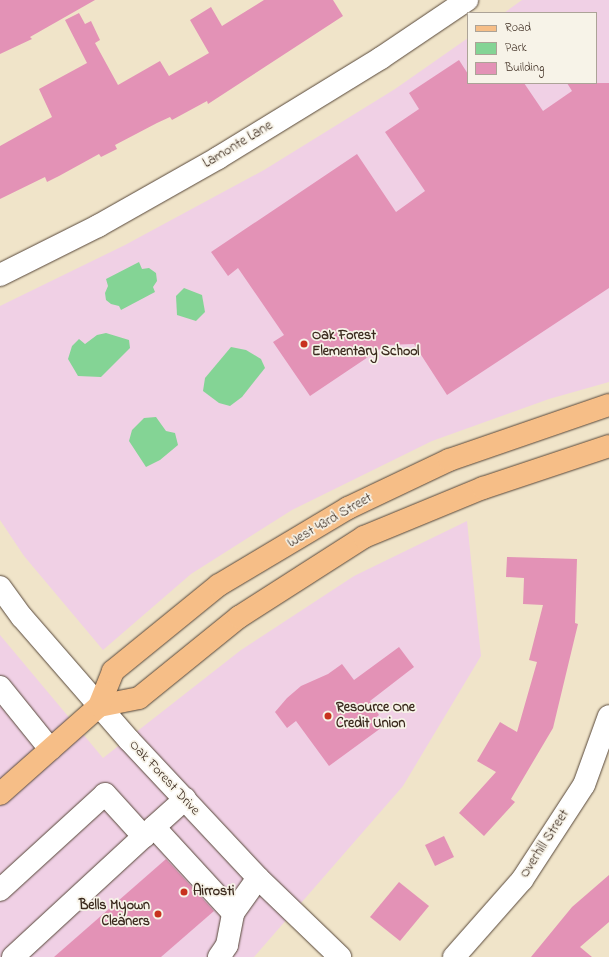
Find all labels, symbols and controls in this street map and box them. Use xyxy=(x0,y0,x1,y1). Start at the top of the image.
legend xyxy=(467,12,597,84)
text: Road xyxy=(505,19,531,37)
text: Park xyxy=(505,39,527,57)
text: Building xyxy=(505,59,544,77)
street label: Lamonte Lane xyxy=(200,118,276,172)
place label: Oak Forest Elementary School xyxy=(312,328,419,360)
marker: Oak Forest Elementary School xyxy=(299,339,309,349)
street label: West 43rd Street xyxy=(285,490,375,552)
place label: Resource One Credit Union xyxy=(336,700,415,732)
marker: Resource One Credit Union xyxy=(323,711,333,721)
street label: Oak Forest Drive xyxy=(125,737,203,819)
street label: Overhill Street xyxy=(517,807,573,881)
place label: Airrosti xyxy=(193,884,234,900)
marker: Airrosti xyxy=(178,886,190,898)
place label: Bells Myown Cleaners xyxy=(79,898,150,930)
marker: Bells Myown Cleaners xyxy=(153,909,163,919)

